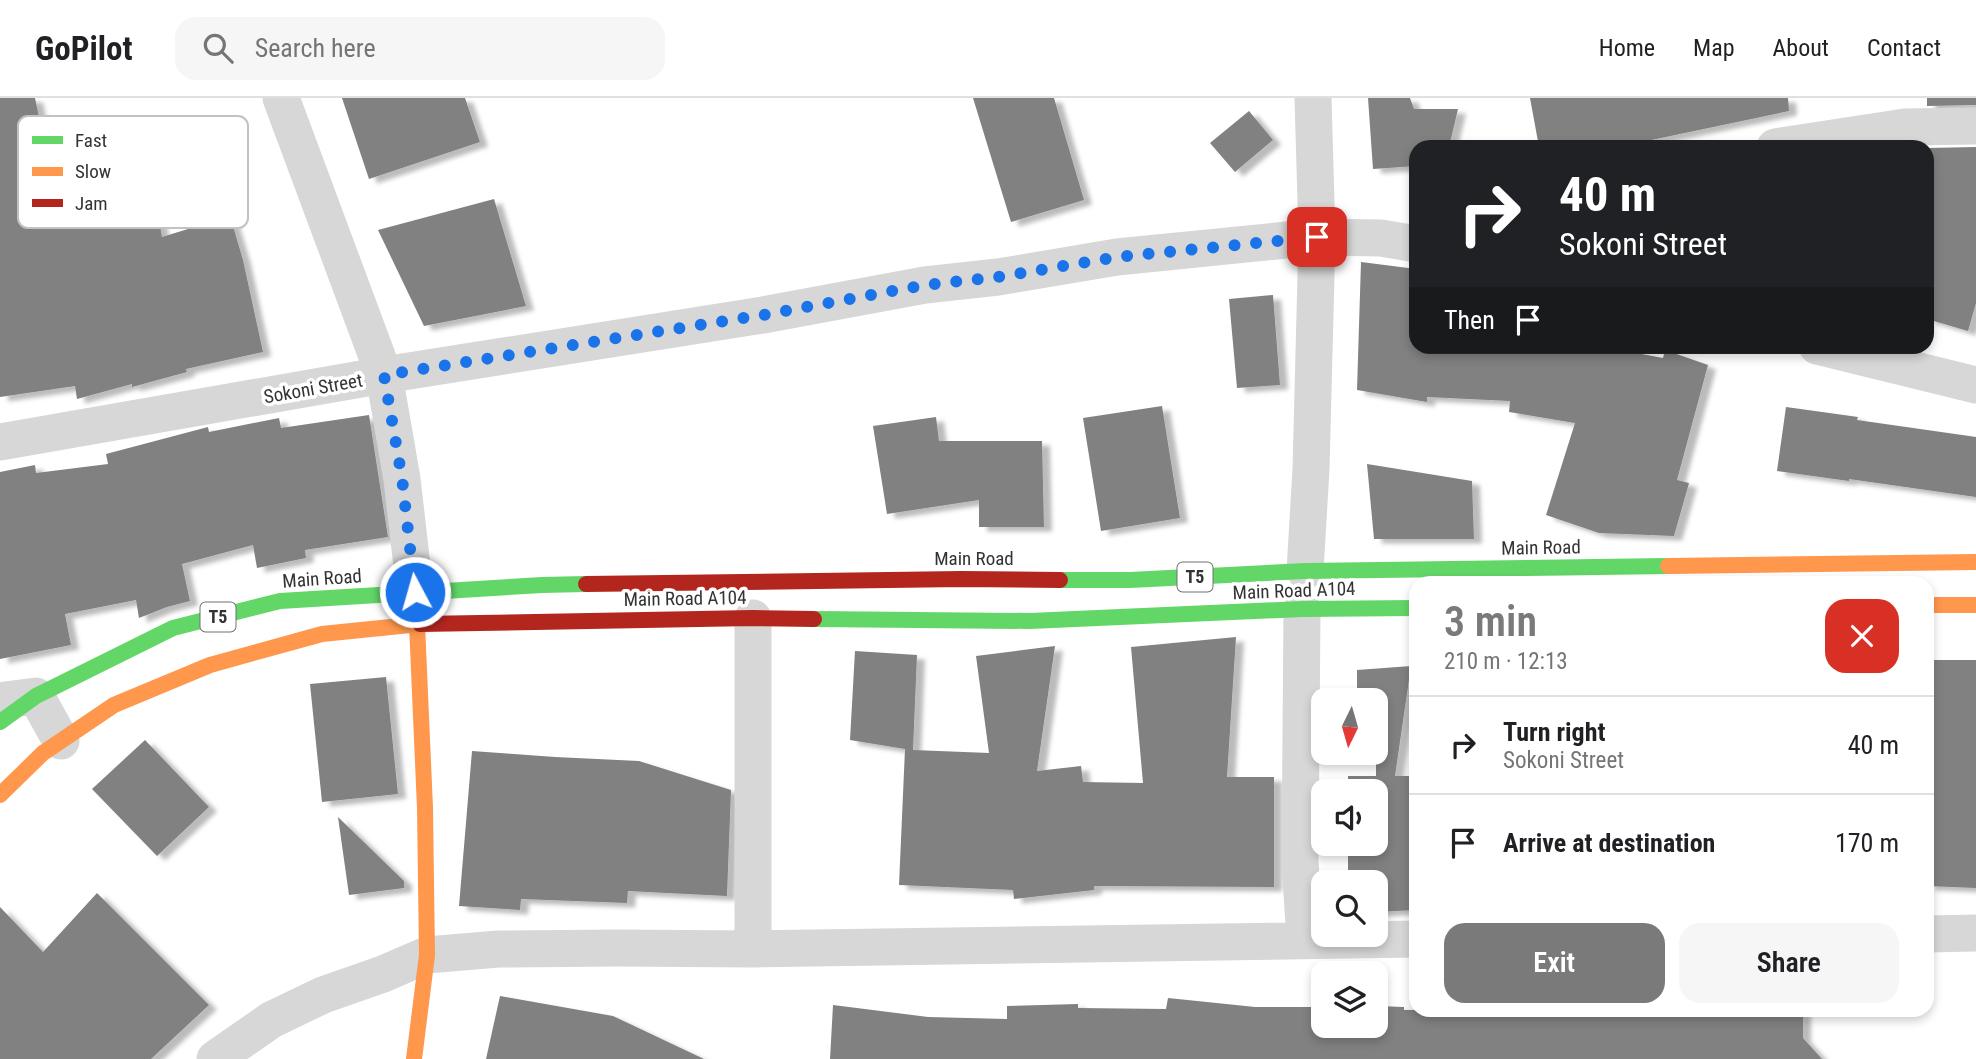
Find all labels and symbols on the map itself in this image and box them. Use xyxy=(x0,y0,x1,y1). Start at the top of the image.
legend xyxy=(18,116,248,228)
text: Fast xyxy=(75,129,107,152)
text: Slow xyxy=(75,160,111,183)
text: Jam xyxy=(75,192,108,215)
pin xyxy=(1287,207,1347,267)
street label: Sokoni Street xyxy=(262,368,364,408)
street label: Main Road xyxy=(1501,535,1581,560)
street label: Main Road xyxy=(934,547,1014,570)
position arrow xyxy=(378,555,452,629)
road number: T5 xyxy=(1178,562,1212,592)
street label: Main Road xyxy=(282,564,363,593)
street label: Main Road A104 xyxy=(1232,577,1356,604)
street label: Main Road A104 xyxy=(623,586,747,611)
road number: T5 xyxy=(200,602,235,632)
north arrow xyxy=(1311,688,1388,765)

